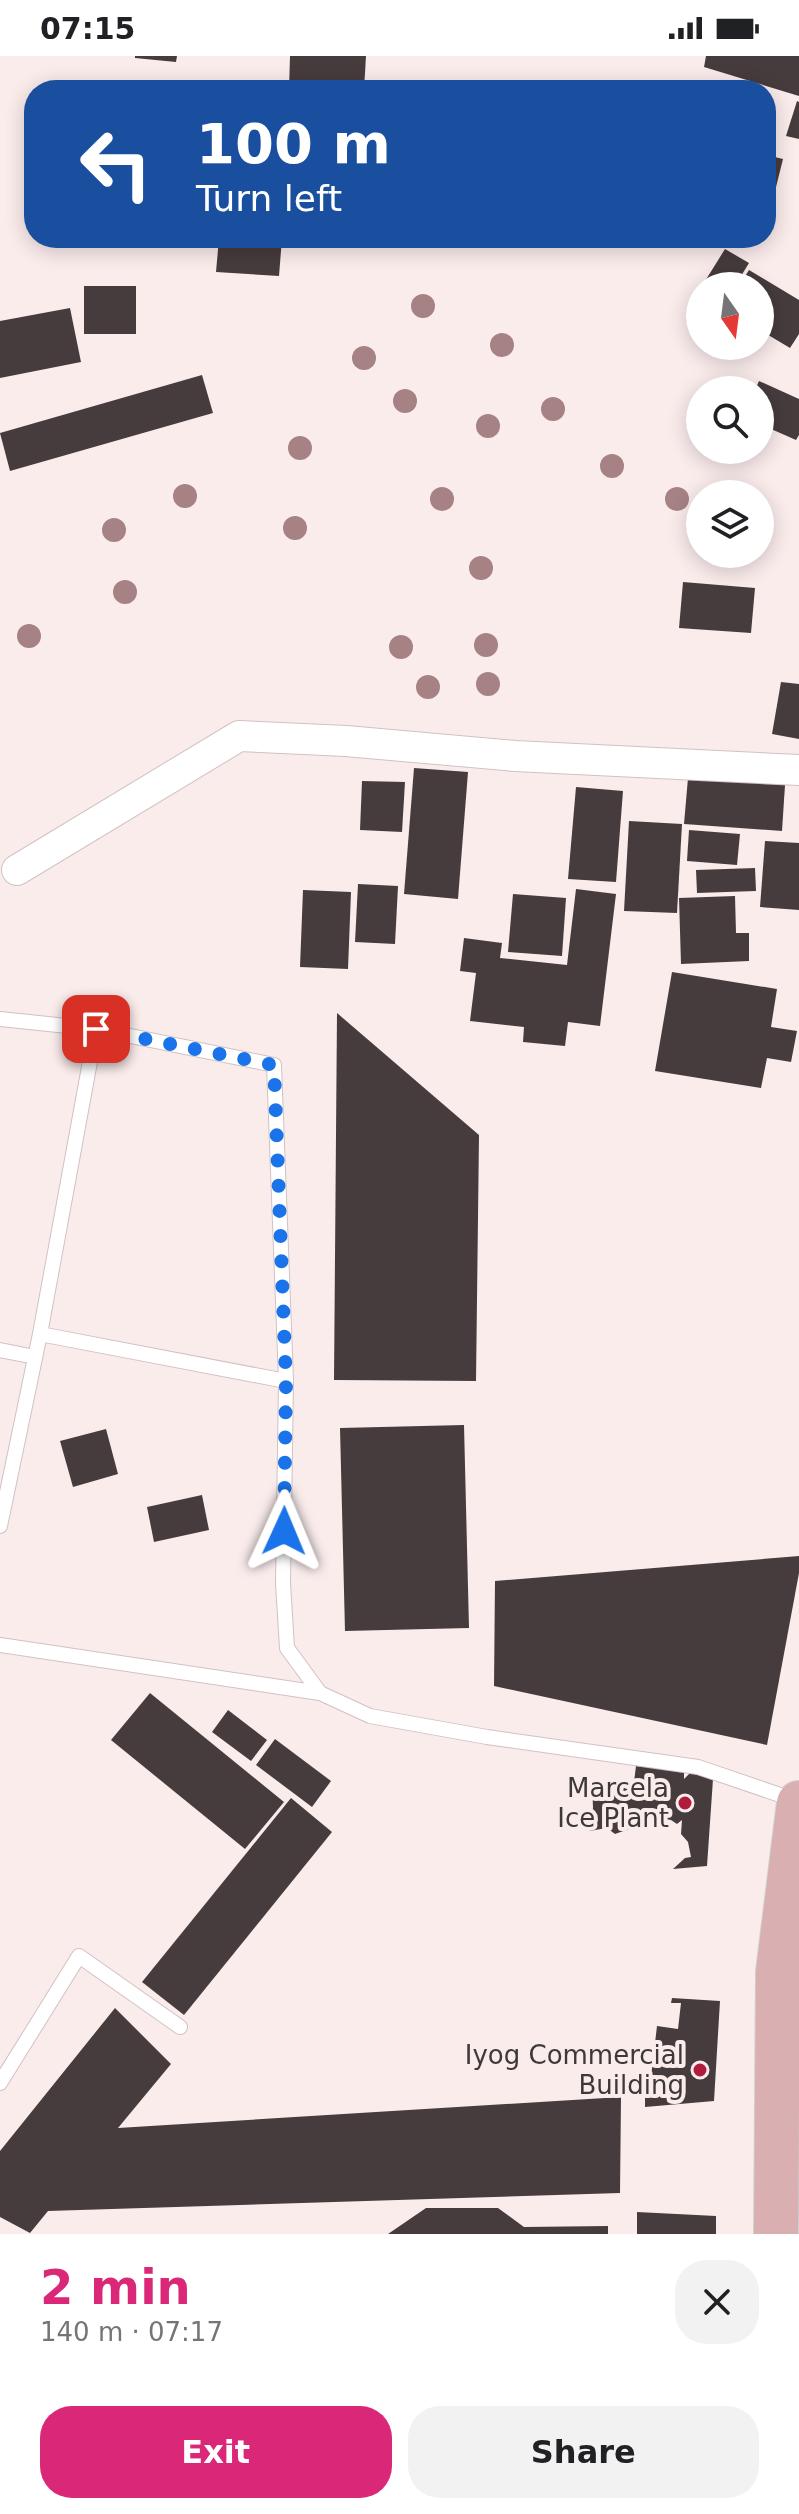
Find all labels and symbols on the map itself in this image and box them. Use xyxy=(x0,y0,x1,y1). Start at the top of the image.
north arrow xyxy=(686,272,774,360)
pin xyxy=(62,995,130,1063)
position arrow xyxy=(242,1489,326,1573)
place label: Marcela Ice Plant xyxy=(557,1773,669,1833)
marker: Marcela Ice Plant xyxy=(676,1794,694,1812)
place label: Iyog Commercial Building xyxy=(465,2040,684,2100)
marker: Iyog Commercial Building xyxy=(691,2061,709,2079)

